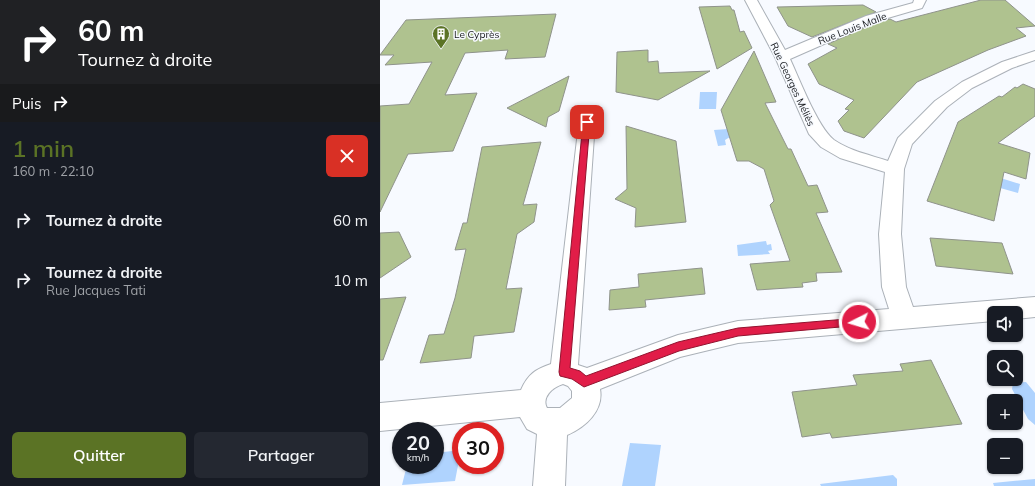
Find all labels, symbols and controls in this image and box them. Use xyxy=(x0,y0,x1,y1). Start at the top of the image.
street label: Rue Louis Malle xyxy=(816,9,888,48)
text: 60 m xyxy=(78,13,144,48)
icon: right xyxy=(12,16,64,68)
building icon: Le Cyprès xyxy=(431,24,451,49)
place label: Le Cyprès xyxy=(454,28,499,41)
street label: Rue Georges Méliès xyxy=(767,40,818,128)
text: Tournez à droite xyxy=(78,48,212,71)
icon: right xyxy=(49,92,71,114)
text: Puis xyxy=(12,94,41,113)
pin xyxy=(570,105,604,139)
icon: arrive xyxy=(576,111,598,133)
text: 1 min xyxy=(12,133,74,163)
button: close xyxy=(326,135,368,177)
text: 160 m · 22:10 xyxy=(12,163,94,179)
icon: right xyxy=(12,209,34,231)
text: Tournez à droite xyxy=(46,211,162,230)
text: 60 m xyxy=(333,211,368,230)
text: Tournez à droite xyxy=(46,263,162,282)
icon: right xyxy=(12,269,34,291)
text: 10 m xyxy=(333,271,368,290)
text: Rue Jacques Tati xyxy=(46,282,146,298)
position arrow xyxy=(838,301,880,343)
map controls xyxy=(987,306,1023,474)
button: sound xyxy=(987,306,1023,342)
button: search xyxy=(987,350,1023,386)
button: + xyxy=(987,394,1023,430)
speed limit sign: 30 xyxy=(452,422,504,474)
text: 20 xyxy=(406,430,430,455)
button: Quitter xyxy=(12,432,186,478)
button: Partager xyxy=(194,432,368,478)
button: − xyxy=(987,438,1023,474)
text: km/h xyxy=(407,451,429,464)

